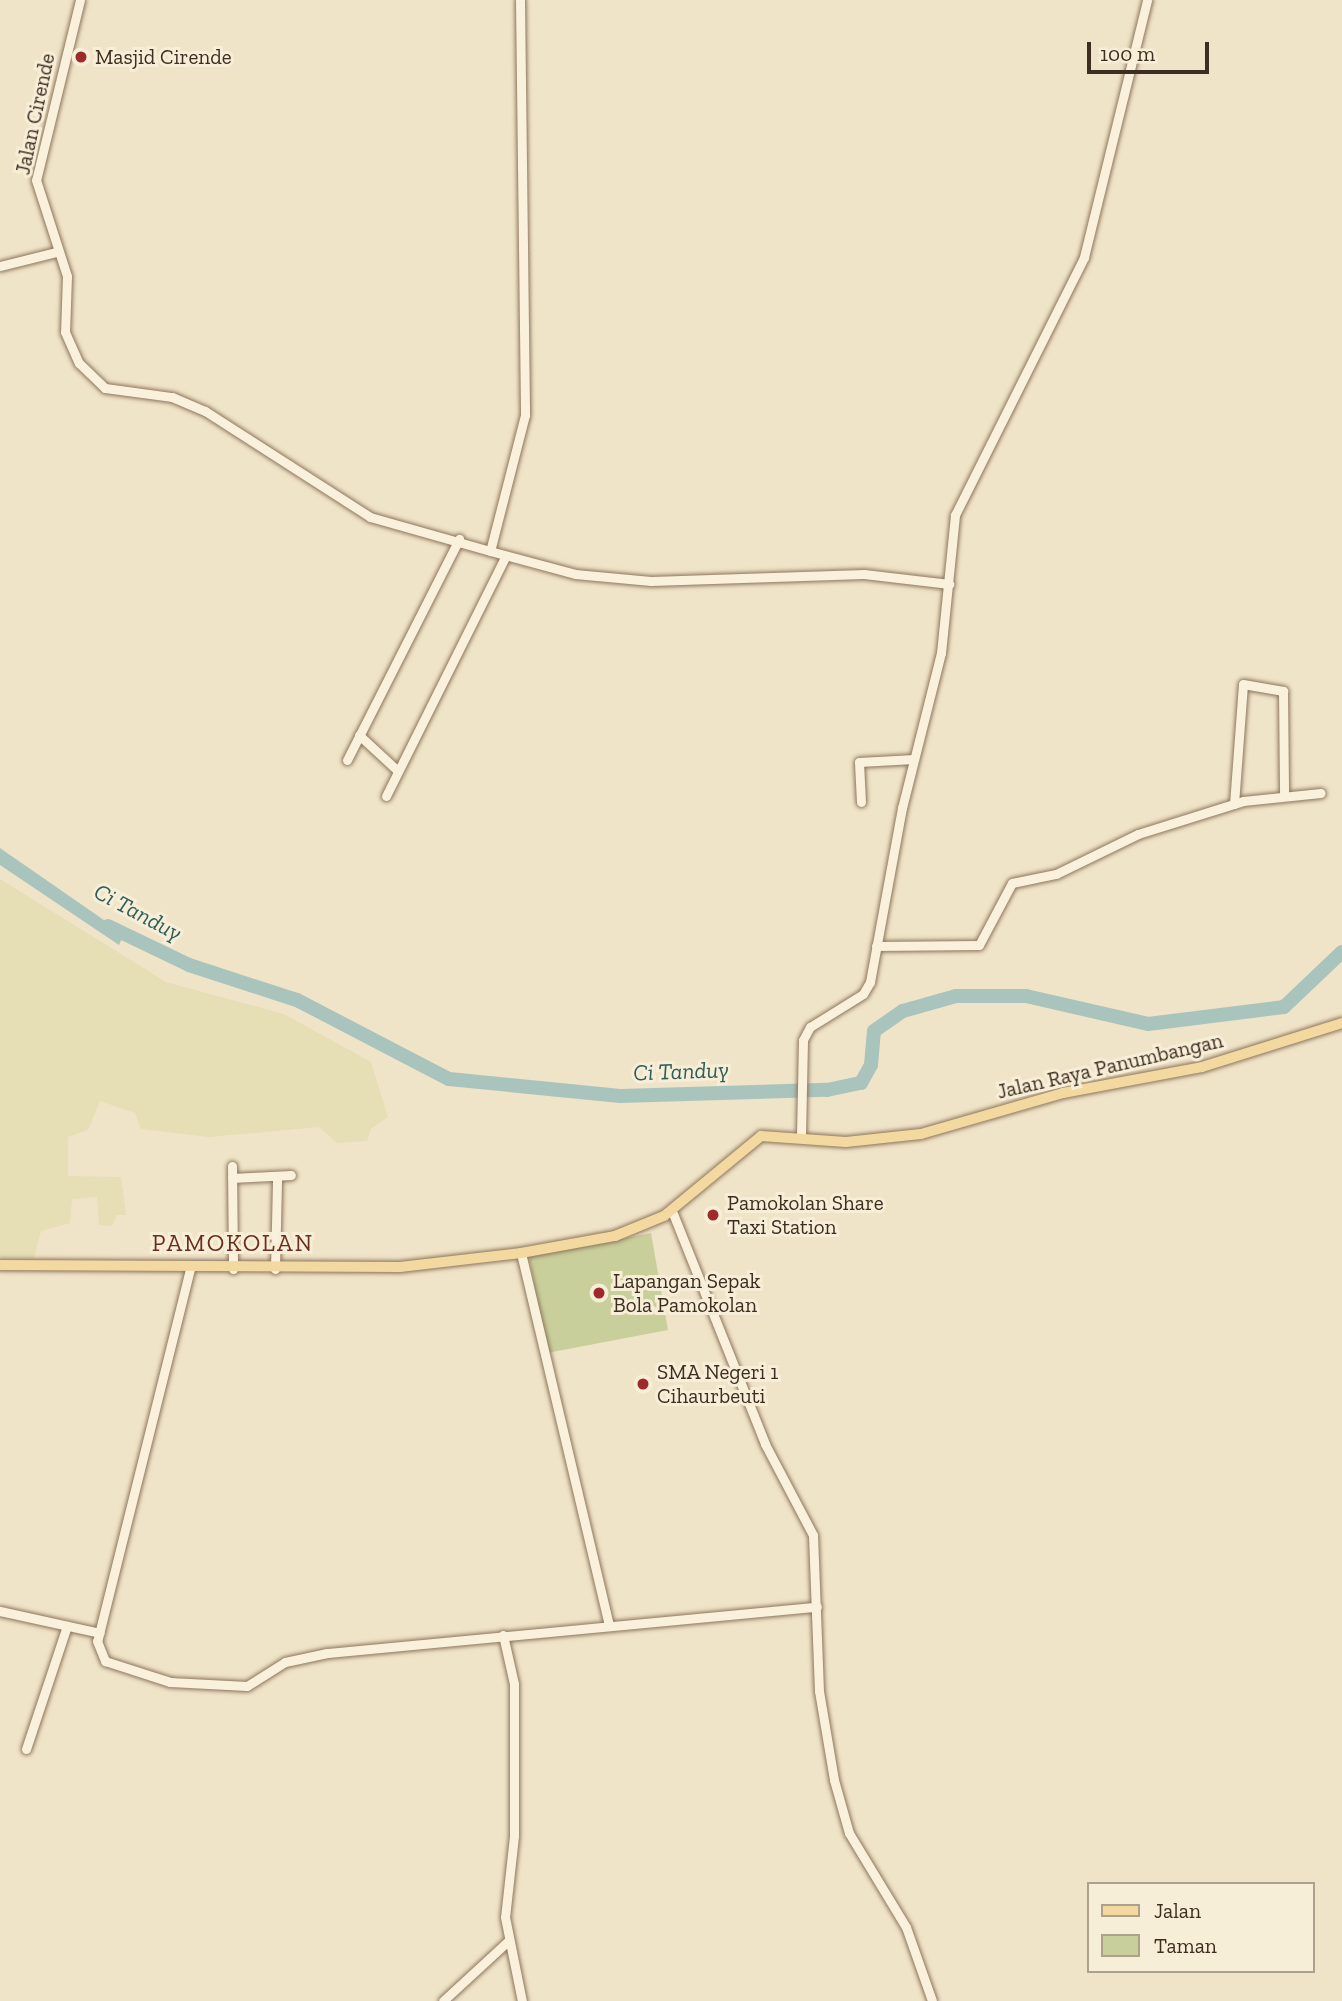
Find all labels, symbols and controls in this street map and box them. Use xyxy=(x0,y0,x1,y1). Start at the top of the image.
scale bar xyxy=(1090,28,1212,72)
text: 100 m xyxy=(1100,41,1155,66)
place label: Masjid Cirende xyxy=(95,44,232,70)
marker: Masjid Cirende xyxy=(73,49,89,65)
street label: Jalan Cirende xyxy=(10,51,60,177)
water label: Ci Tanduy xyxy=(89,877,187,947)
street label: Jalan Raya Panumbangan xyxy=(995,1028,1225,1104)
water label: Ci Tanduy xyxy=(633,1056,729,1086)
place label: Pamokolan Share Taxi Station xyxy=(727,1190,884,1240)
marker: Pamokolan Share Taxi Station xyxy=(705,1207,721,1223)
district label: PAMOKOLAN xyxy=(153,1229,313,1257)
place label: Lapangan Sepak Bola Pamokolan xyxy=(613,1268,760,1318)
marker: Lapangan Sepak Bola Pamokolan xyxy=(591,1285,607,1301)
place label: SMA Negeri 1 Cihaurbeuti xyxy=(657,1359,779,1409)
marker: SMA Negeri 1 Cihaurbeuti xyxy=(635,1376,651,1392)
legend xyxy=(1086,1882,1314,1973)
text: Jalan xyxy=(1154,1898,1201,1923)
text: Taman xyxy=(1154,1933,1217,1958)

